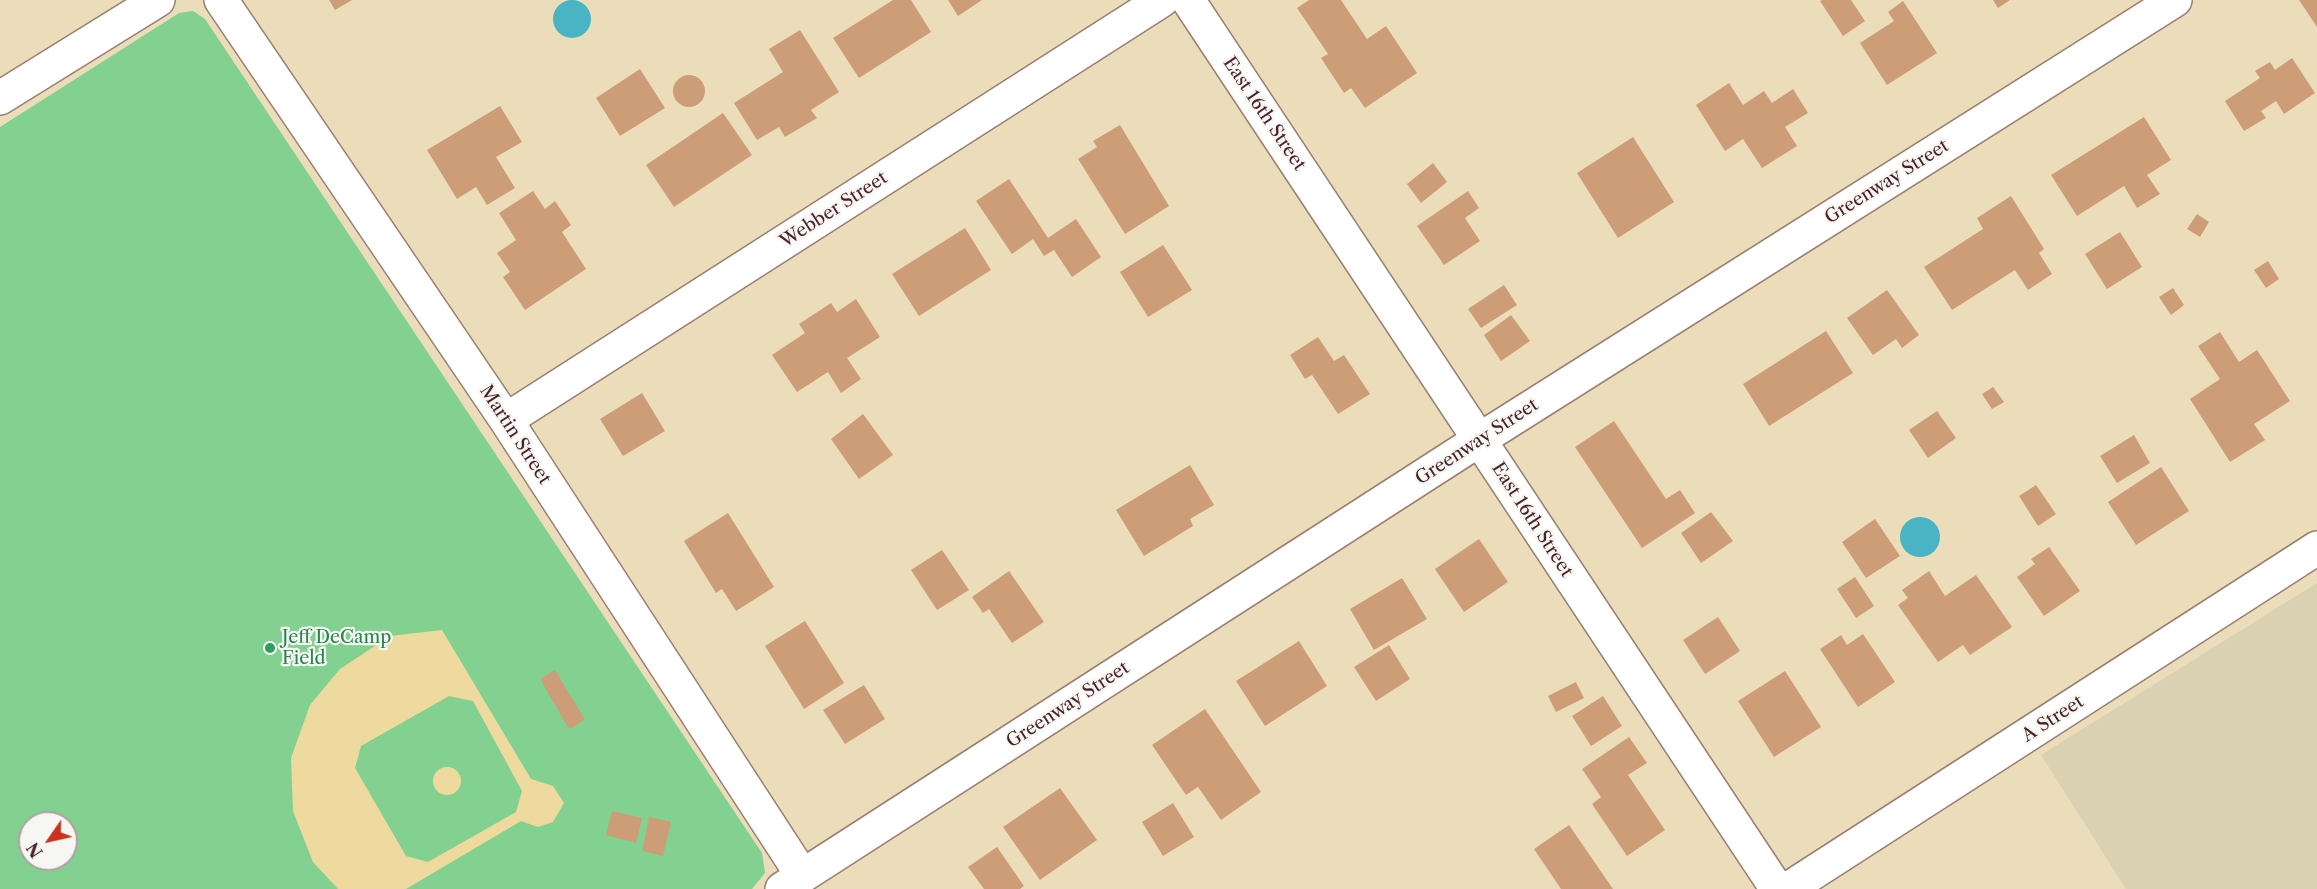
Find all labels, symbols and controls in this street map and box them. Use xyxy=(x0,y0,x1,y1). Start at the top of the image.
street label: East 16th Street xyxy=(1218,53,1310,175)
street label: Greenway Street xyxy=(1821,135,1953,229)
street label: Webber Street xyxy=(776,167,892,253)
street label: Martin Street xyxy=(475,381,555,489)
street label: Greenway Street xyxy=(1412,394,1542,490)
street label: East 16th Street xyxy=(1487,459,1577,581)
place label: Jeff DeCamp Field xyxy=(282,627,391,670)
marker: Jeff DeCamp Field xyxy=(263,641,277,655)
street label: Greenway Street xyxy=(1003,657,1133,753)
street label: A Street xyxy=(2018,691,2088,747)
north arrow xyxy=(18,811,78,871)
text: N xyxy=(23,839,47,861)

